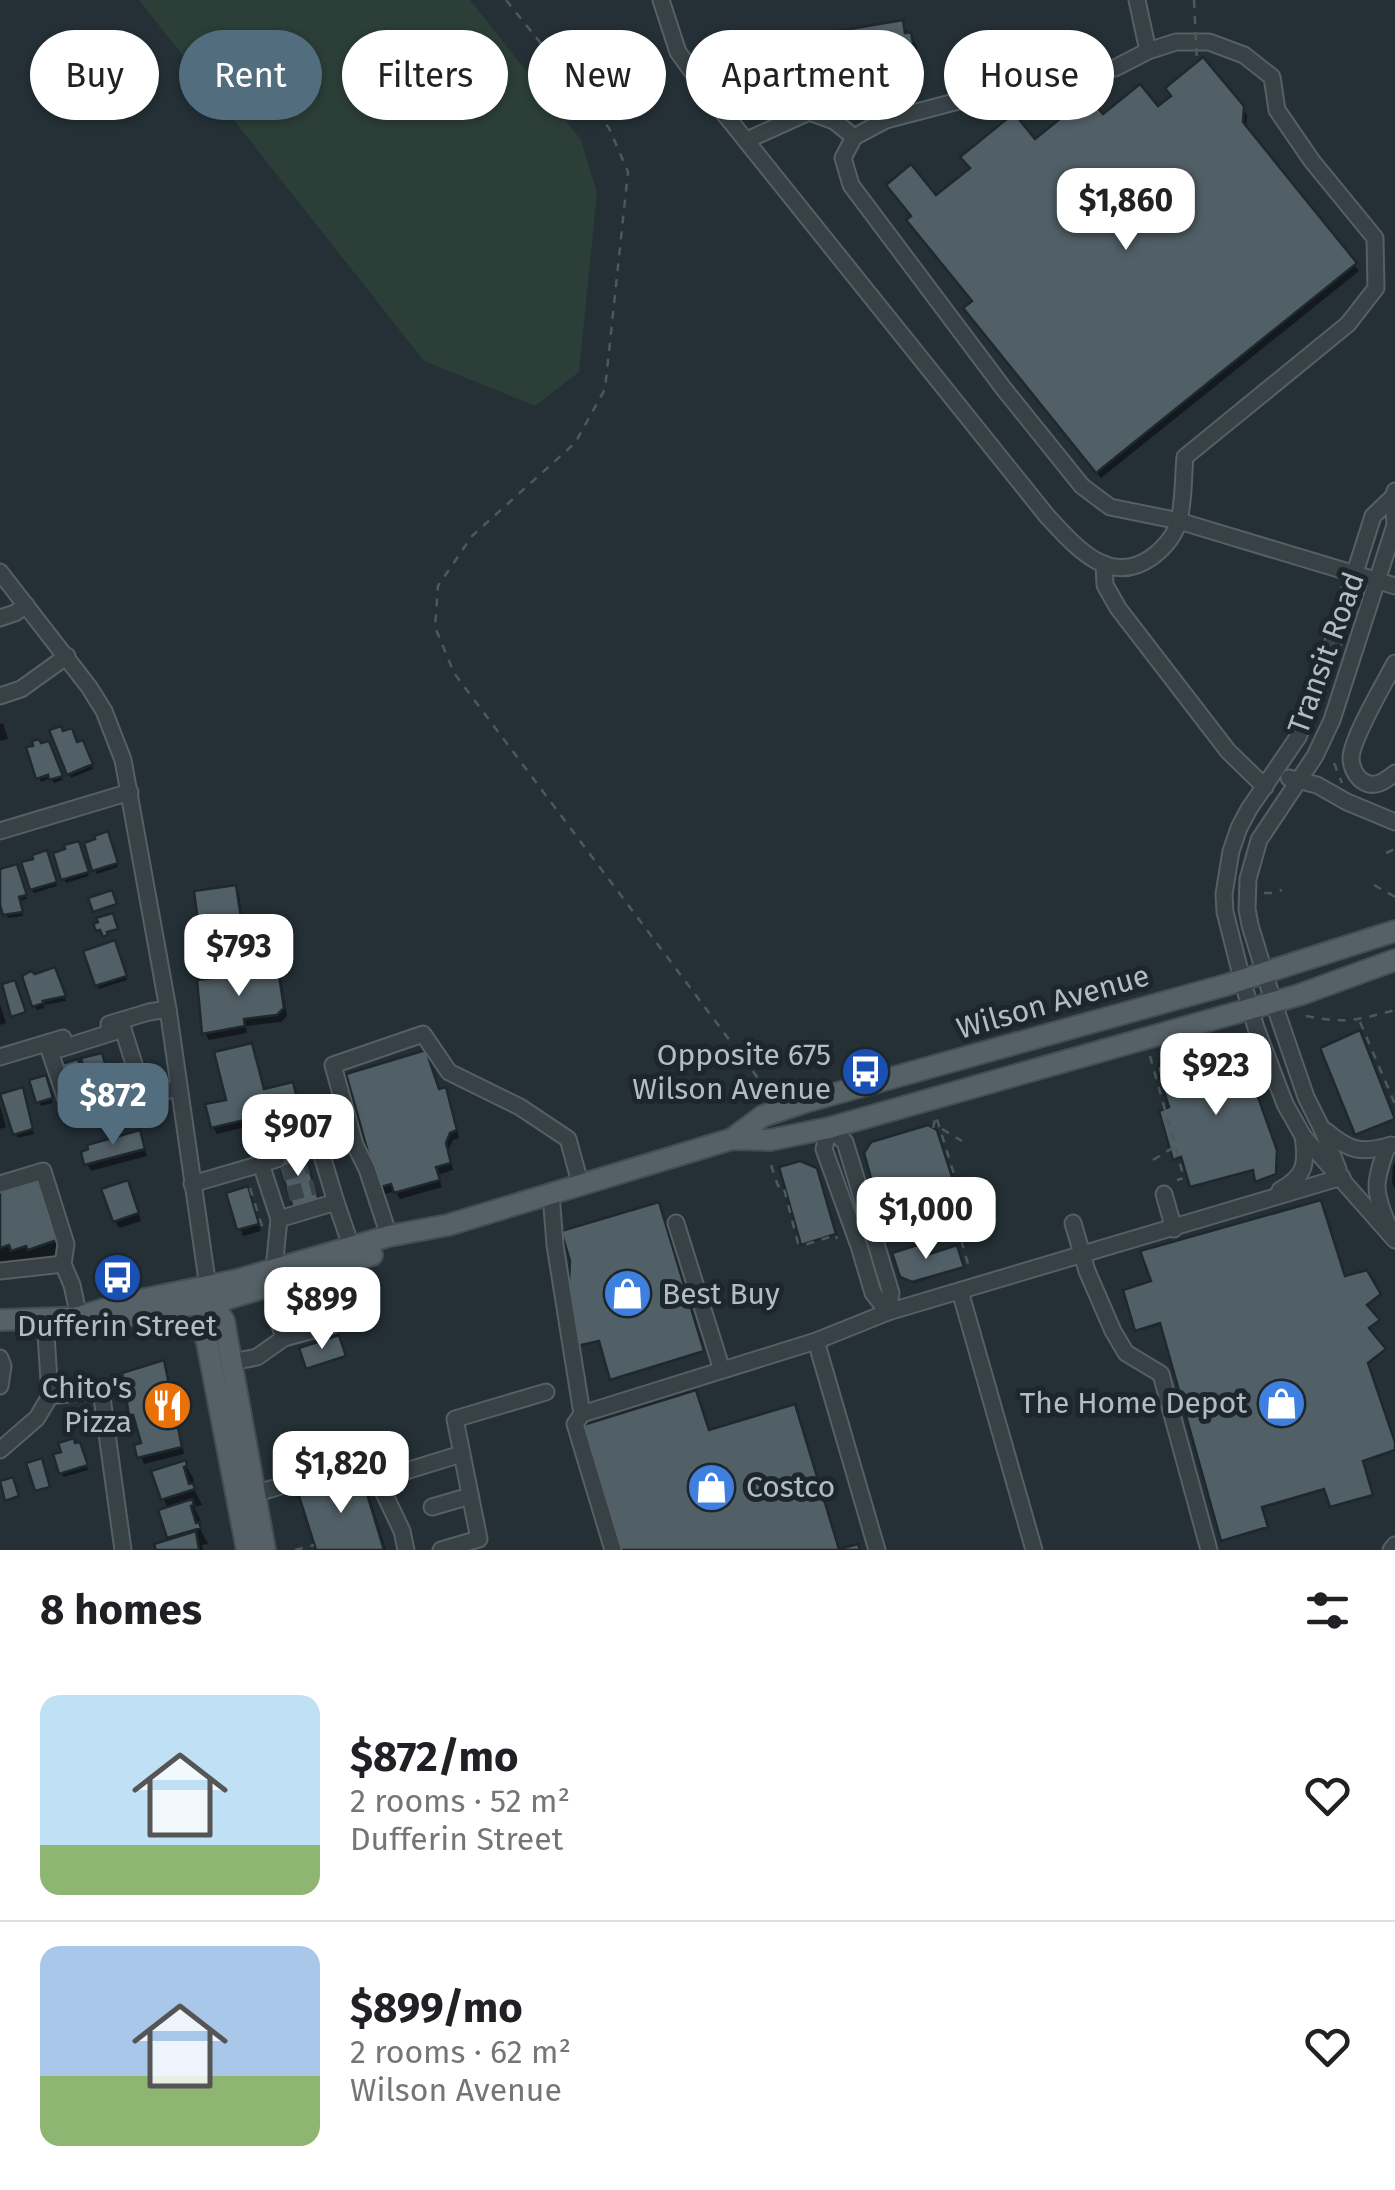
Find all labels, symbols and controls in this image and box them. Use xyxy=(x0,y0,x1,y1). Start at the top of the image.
chip: Buy xyxy=(30,30,159,120)
chip: Rent xyxy=(179,30,322,120)
chip: Filters xyxy=(342,30,508,120)
chip: New xyxy=(528,30,666,120)
chip: Apartment xyxy=(686,30,924,120)
chip: House xyxy=(944,30,1114,120)
pin: $1,860 xyxy=(1045,168,1207,253)
text: $1,860 xyxy=(1079,181,1173,219)
street label: Transit Road xyxy=(1280,567,1372,739)
pin: $793 xyxy=(180,914,298,999)
text: $793 xyxy=(206,927,272,965)
street label: Wilson Avenue xyxy=(953,957,1153,1047)
pin: $923 xyxy=(1157,1033,1275,1118)
place label: Opposite 675 Wilson Avenue xyxy=(632,1037,831,1107)
bus stop icon: Opposite 675 Wilson Avenue xyxy=(840,1046,892,1098)
text: $923 xyxy=(1182,1046,1250,1084)
pin: $872 xyxy=(54,1063,172,1148)
text: $872 xyxy=(80,1076,146,1114)
pin: $907 xyxy=(239,1094,357,1179)
text: $907 xyxy=(264,1107,332,1145)
pin: $1,000 xyxy=(845,1177,1007,1262)
text: $1,000 xyxy=(879,1190,973,1228)
bus stop icon: Dufferin Street xyxy=(91,1251,143,1303)
pin: $899 xyxy=(263,1267,381,1352)
shop icon: Best Buy xyxy=(601,1268,653,1320)
place label: Best Buy xyxy=(662,1276,780,1312)
text: $899 xyxy=(286,1280,358,1318)
place label: Dufferin Street xyxy=(17,1308,217,1344)
place label: Chito's Pizza xyxy=(42,1370,132,1440)
shop icon: The Home Depot xyxy=(1256,1377,1308,1429)
restaurant icon: Chito's Pizza xyxy=(141,1379,193,1431)
place label: The Home Depot xyxy=(1020,1385,1247,1421)
pin: $1,820 xyxy=(260,1431,422,1516)
text: $1,820 xyxy=(295,1444,387,1482)
shop icon: Costco xyxy=(685,1461,737,1513)
place label: Costco xyxy=(746,1469,835,1505)
icon: filters xyxy=(1300,1583,1355,1638)
text: 8 homes xyxy=(40,1585,202,1635)
text: $872/mo xyxy=(350,1732,518,1782)
icon: home xyxy=(120,1735,240,1855)
icon: heart xyxy=(1300,1768,1355,1823)
text: 2 rooms · 52 m² xyxy=(350,1782,570,1820)
text: Dufferin Street xyxy=(350,1820,563,1858)
text: $899/mo xyxy=(350,1983,523,2033)
icon: home xyxy=(120,1986,240,2106)
icon: heart xyxy=(1300,2019,1355,2074)
text: 2 rooms · 62 m² xyxy=(350,2033,571,2071)
text: Wilson Avenue xyxy=(350,2071,562,2109)

